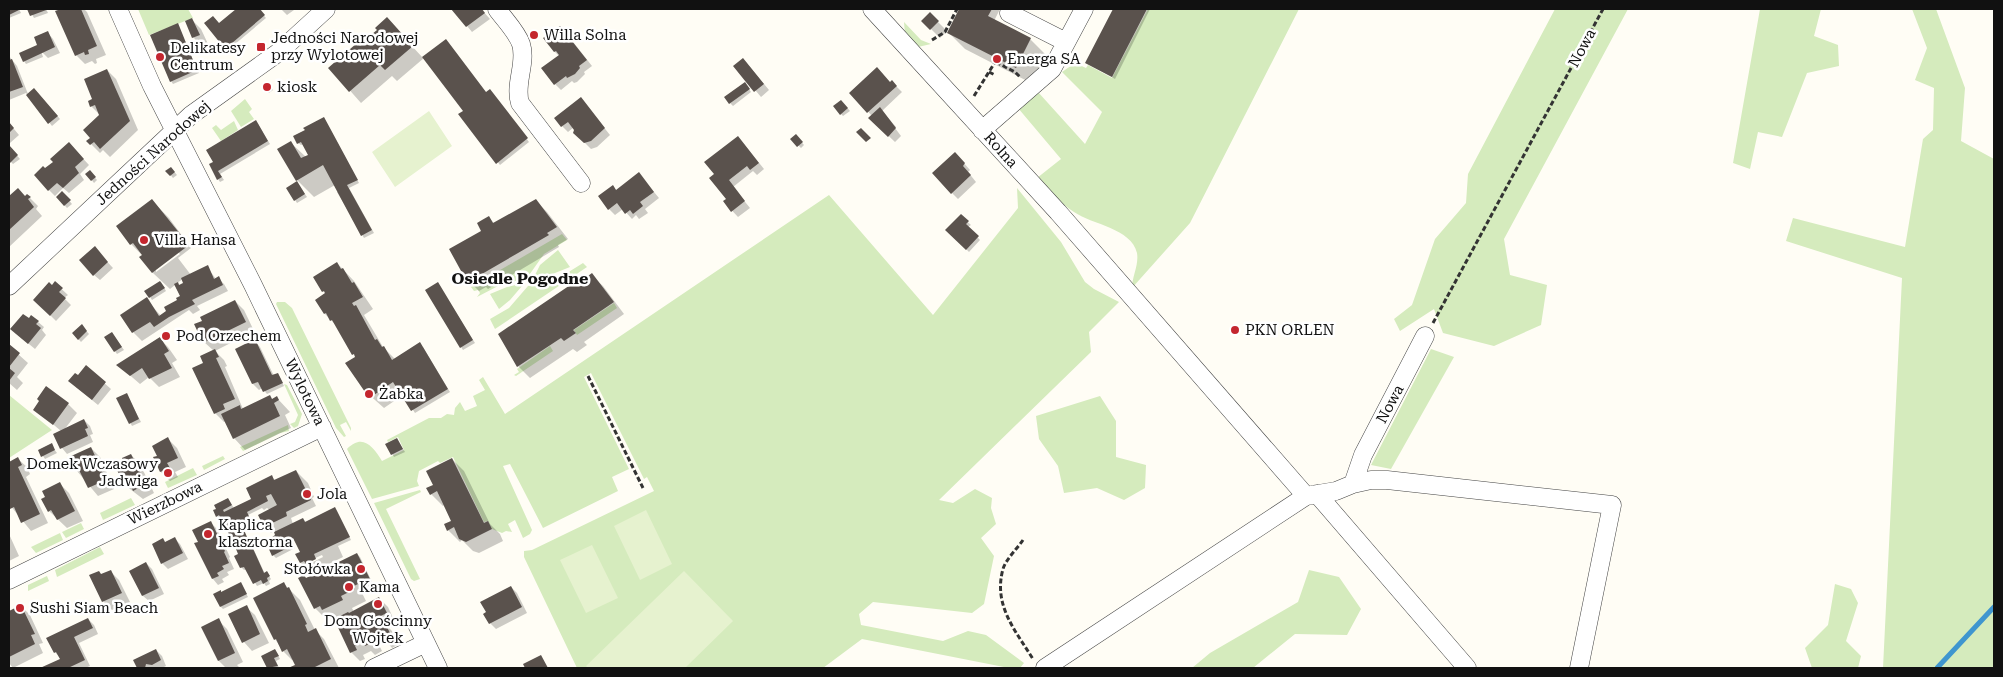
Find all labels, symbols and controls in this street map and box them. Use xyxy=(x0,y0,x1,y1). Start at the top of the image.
place label: Willa Solna xyxy=(544,26,626,44)
street label: Nowa xyxy=(1564,26,1600,70)
place label: Jedności Narodowej przy Wylotowej xyxy=(271,29,419,64)
marker: Willa Solna xyxy=(528,29,540,41)
place label: Delikatesy Centrum xyxy=(170,39,246,74)
marker: Jedności Narodowej przy Wylotowej xyxy=(255,41,267,53)
place label: Energa SA xyxy=(1007,50,1081,68)
marker: Delikatesy Centrum xyxy=(154,51,166,63)
marker: Energa SA xyxy=(991,53,1003,65)
place label: kiosk xyxy=(277,78,318,96)
marker: kiosk xyxy=(261,81,273,93)
street label: Jedności Narodowej xyxy=(92,97,214,209)
street label: Rolna xyxy=(980,128,1022,172)
place label: Villa Hansa xyxy=(154,231,236,249)
marker: Villa Hansa xyxy=(138,234,150,246)
district label: Osiedle Pogodne xyxy=(452,269,588,288)
place label: PKN ORLEN xyxy=(1245,321,1335,339)
marker: PKN ORLEN xyxy=(1229,324,1241,336)
place label: Pod Orzechem xyxy=(176,327,282,345)
marker: Pod Orzechem xyxy=(160,330,172,342)
street label: Wylotowa xyxy=(281,356,329,428)
street label: Nowa xyxy=(1372,382,1408,426)
place label: Żabka xyxy=(379,385,423,403)
marker: Żabka xyxy=(363,388,375,400)
place label: Domek Wczasowy Jadwiga xyxy=(26,455,158,490)
marker: Domek Wczasowy Jadwiga xyxy=(162,467,174,479)
street label: Wierzbowa xyxy=(125,477,205,529)
place label: Jola xyxy=(317,485,347,503)
marker: Jola xyxy=(301,488,313,500)
place label: Kaplica klasztorna xyxy=(218,516,293,551)
marker: Kaplica klasztorna xyxy=(202,528,214,540)
place label: Stołówka xyxy=(284,560,351,578)
marker: Stołówka xyxy=(355,563,367,575)
place label: Kama xyxy=(359,578,400,596)
marker: Kama xyxy=(343,581,355,593)
marker: Dom Gościnny Wojtek xyxy=(372,598,384,610)
place label: Sushi Siam Beach xyxy=(30,599,158,617)
marker: Sushi Siam Beach xyxy=(14,602,26,614)
place label: Dom Gościnny Wojtek xyxy=(324,612,432,647)

